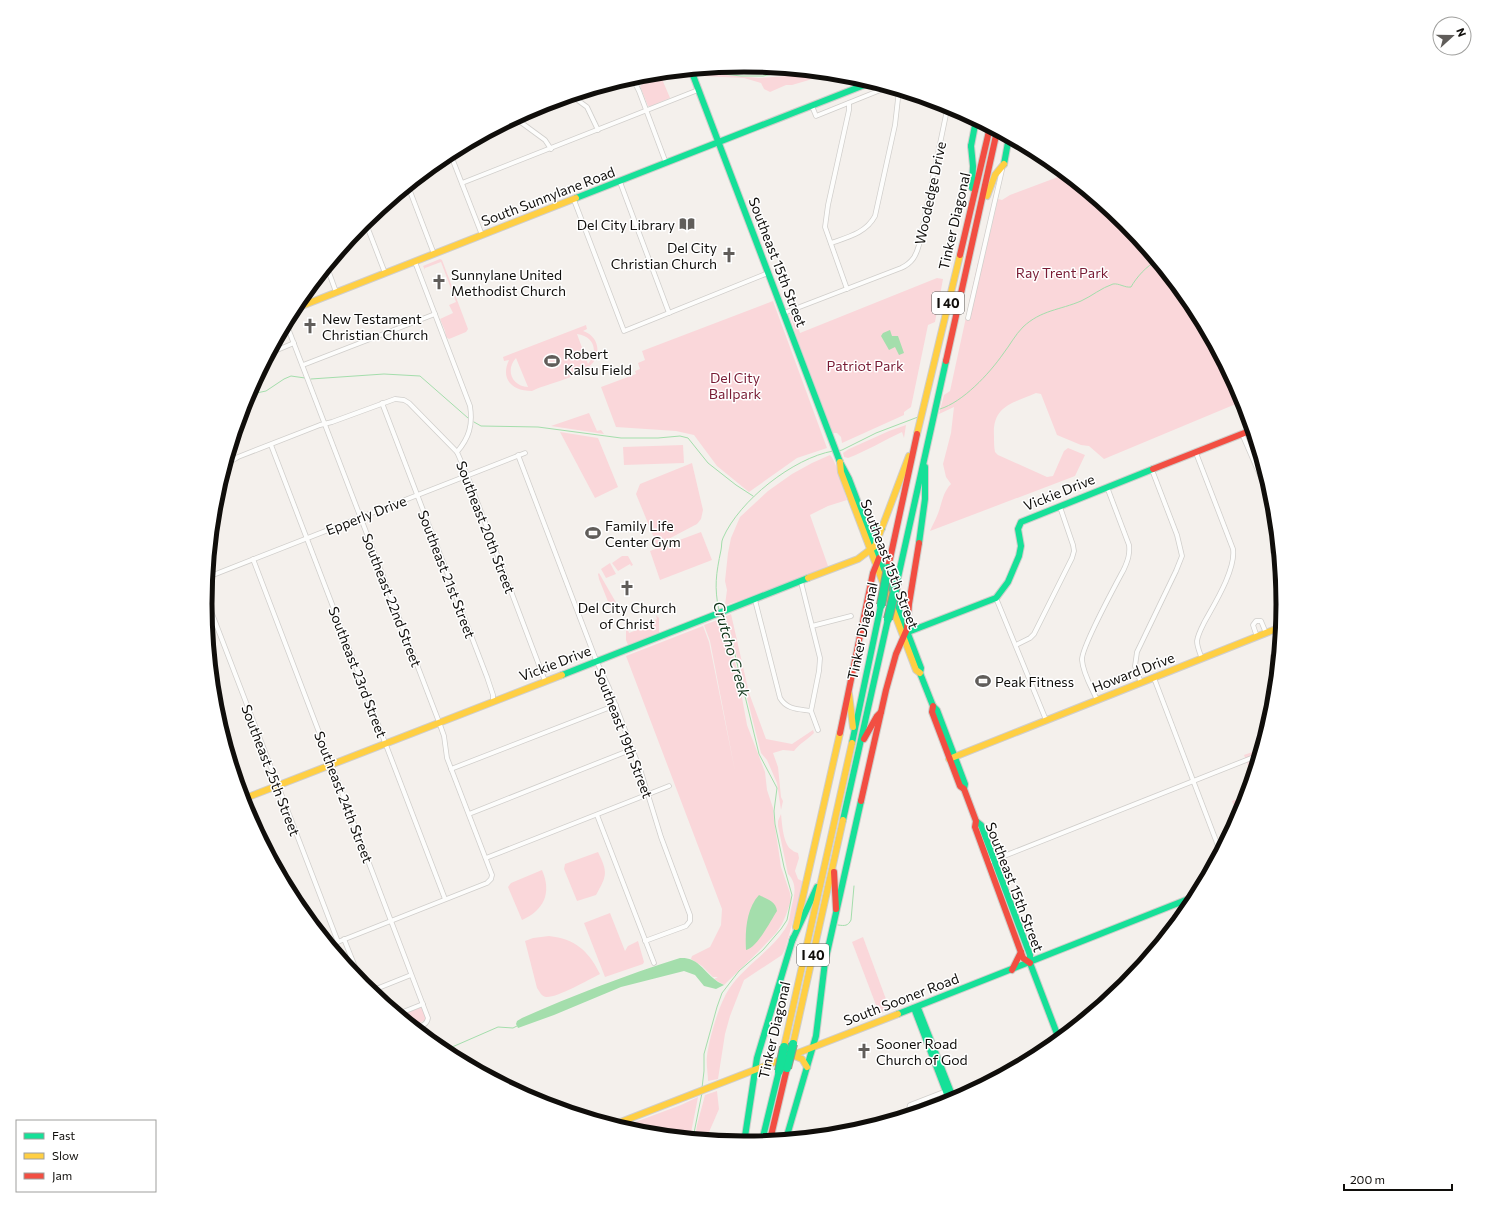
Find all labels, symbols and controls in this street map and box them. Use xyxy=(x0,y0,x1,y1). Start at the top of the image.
north arrow xyxy=(1432,16,1472,56)
text: N xyxy=(1454,26,1469,38)
street label: Woodedge Drive xyxy=(911,140,949,246)
street label: South Sunnylane Road xyxy=(479,163,617,229)
street label: Tinker Diagonal xyxy=(935,171,973,271)
street label: Southeast 15th Street xyxy=(745,195,811,330)
library icon: Del City Library xyxy=(678,215,696,233)
place label: Del City Library xyxy=(577,216,675,233)
place label: Del City Christian Church xyxy=(611,239,717,272)
church icon: Del City Christian Church xyxy=(720,246,738,264)
park label: Ray Trent Park xyxy=(1016,264,1109,281)
place label: Sunnylane United Methodist Church xyxy=(451,266,566,299)
church icon: Sunnylane United Methodist Church xyxy=(430,273,448,291)
road number: I 40 xyxy=(932,292,964,314)
place label: New Testament Christian Church xyxy=(322,310,428,343)
church icon: New Testament Christian Church xyxy=(301,317,319,335)
place label: Robert Kalsu Field xyxy=(564,345,632,378)
sports icon: Robert Kalsu Field xyxy=(543,352,561,370)
park label: Patriot Park xyxy=(826,357,904,374)
park label: Del City Ballpark xyxy=(709,369,762,402)
street label: Southeast 20th Street xyxy=(453,458,519,596)
street label: Vickie Drive xyxy=(1021,470,1097,514)
street label: Epperly Drive xyxy=(323,492,409,538)
street label: Southeast 15th Street xyxy=(857,497,923,632)
street label: Southeast 21st Street xyxy=(415,508,479,641)
place label: Family Life Center Gym xyxy=(605,517,681,550)
sports icon: Family Life Center Gym xyxy=(584,524,602,542)
street label: Southeast 22nd Street xyxy=(359,531,425,669)
church icon: Del City Church of Christ xyxy=(618,579,636,597)
street label: Tinker Diagonal xyxy=(843,581,881,681)
place label: Del City Church of Christ xyxy=(578,599,676,632)
water label: Crutcho Creek xyxy=(710,599,754,700)
street label: Southeast 23rd Street xyxy=(325,604,391,740)
street label: Vickie Drive xyxy=(517,642,593,684)
street label: Howard Drive xyxy=(1089,648,1177,696)
street label: Southeast 19th Street xyxy=(591,665,657,801)
sports icon: Peak Fitness xyxy=(974,672,992,690)
place label: Peak Fitness xyxy=(995,673,1074,690)
street label: Southeast 25th Street xyxy=(238,702,304,838)
street label: Southeast 24th Street xyxy=(311,729,377,865)
street label: Southeast 15th Street xyxy=(982,820,1048,955)
road number: I 40 xyxy=(797,944,829,966)
street label: South Sooner Road xyxy=(841,969,961,1029)
street label: Tinker Diagonal xyxy=(755,980,793,1080)
place label: Sooner Road Church of God xyxy=(876,1035,968,1068)
church icon: Sooner Road Church of God xyxy=(855,1042,873,1060)
legend xyxy=(16,1120,156,1192)
text: Fast xyxy=(52,1128,75,1142)
text: Slow xyxy=(52,1148,79,1162)
scale bar xyxy=(1344,1166,1452,1192)
text: Jam xyxy=(52,1168,72,1183)
text: 200 m xyxy=(1350,1172,1385,1186)

